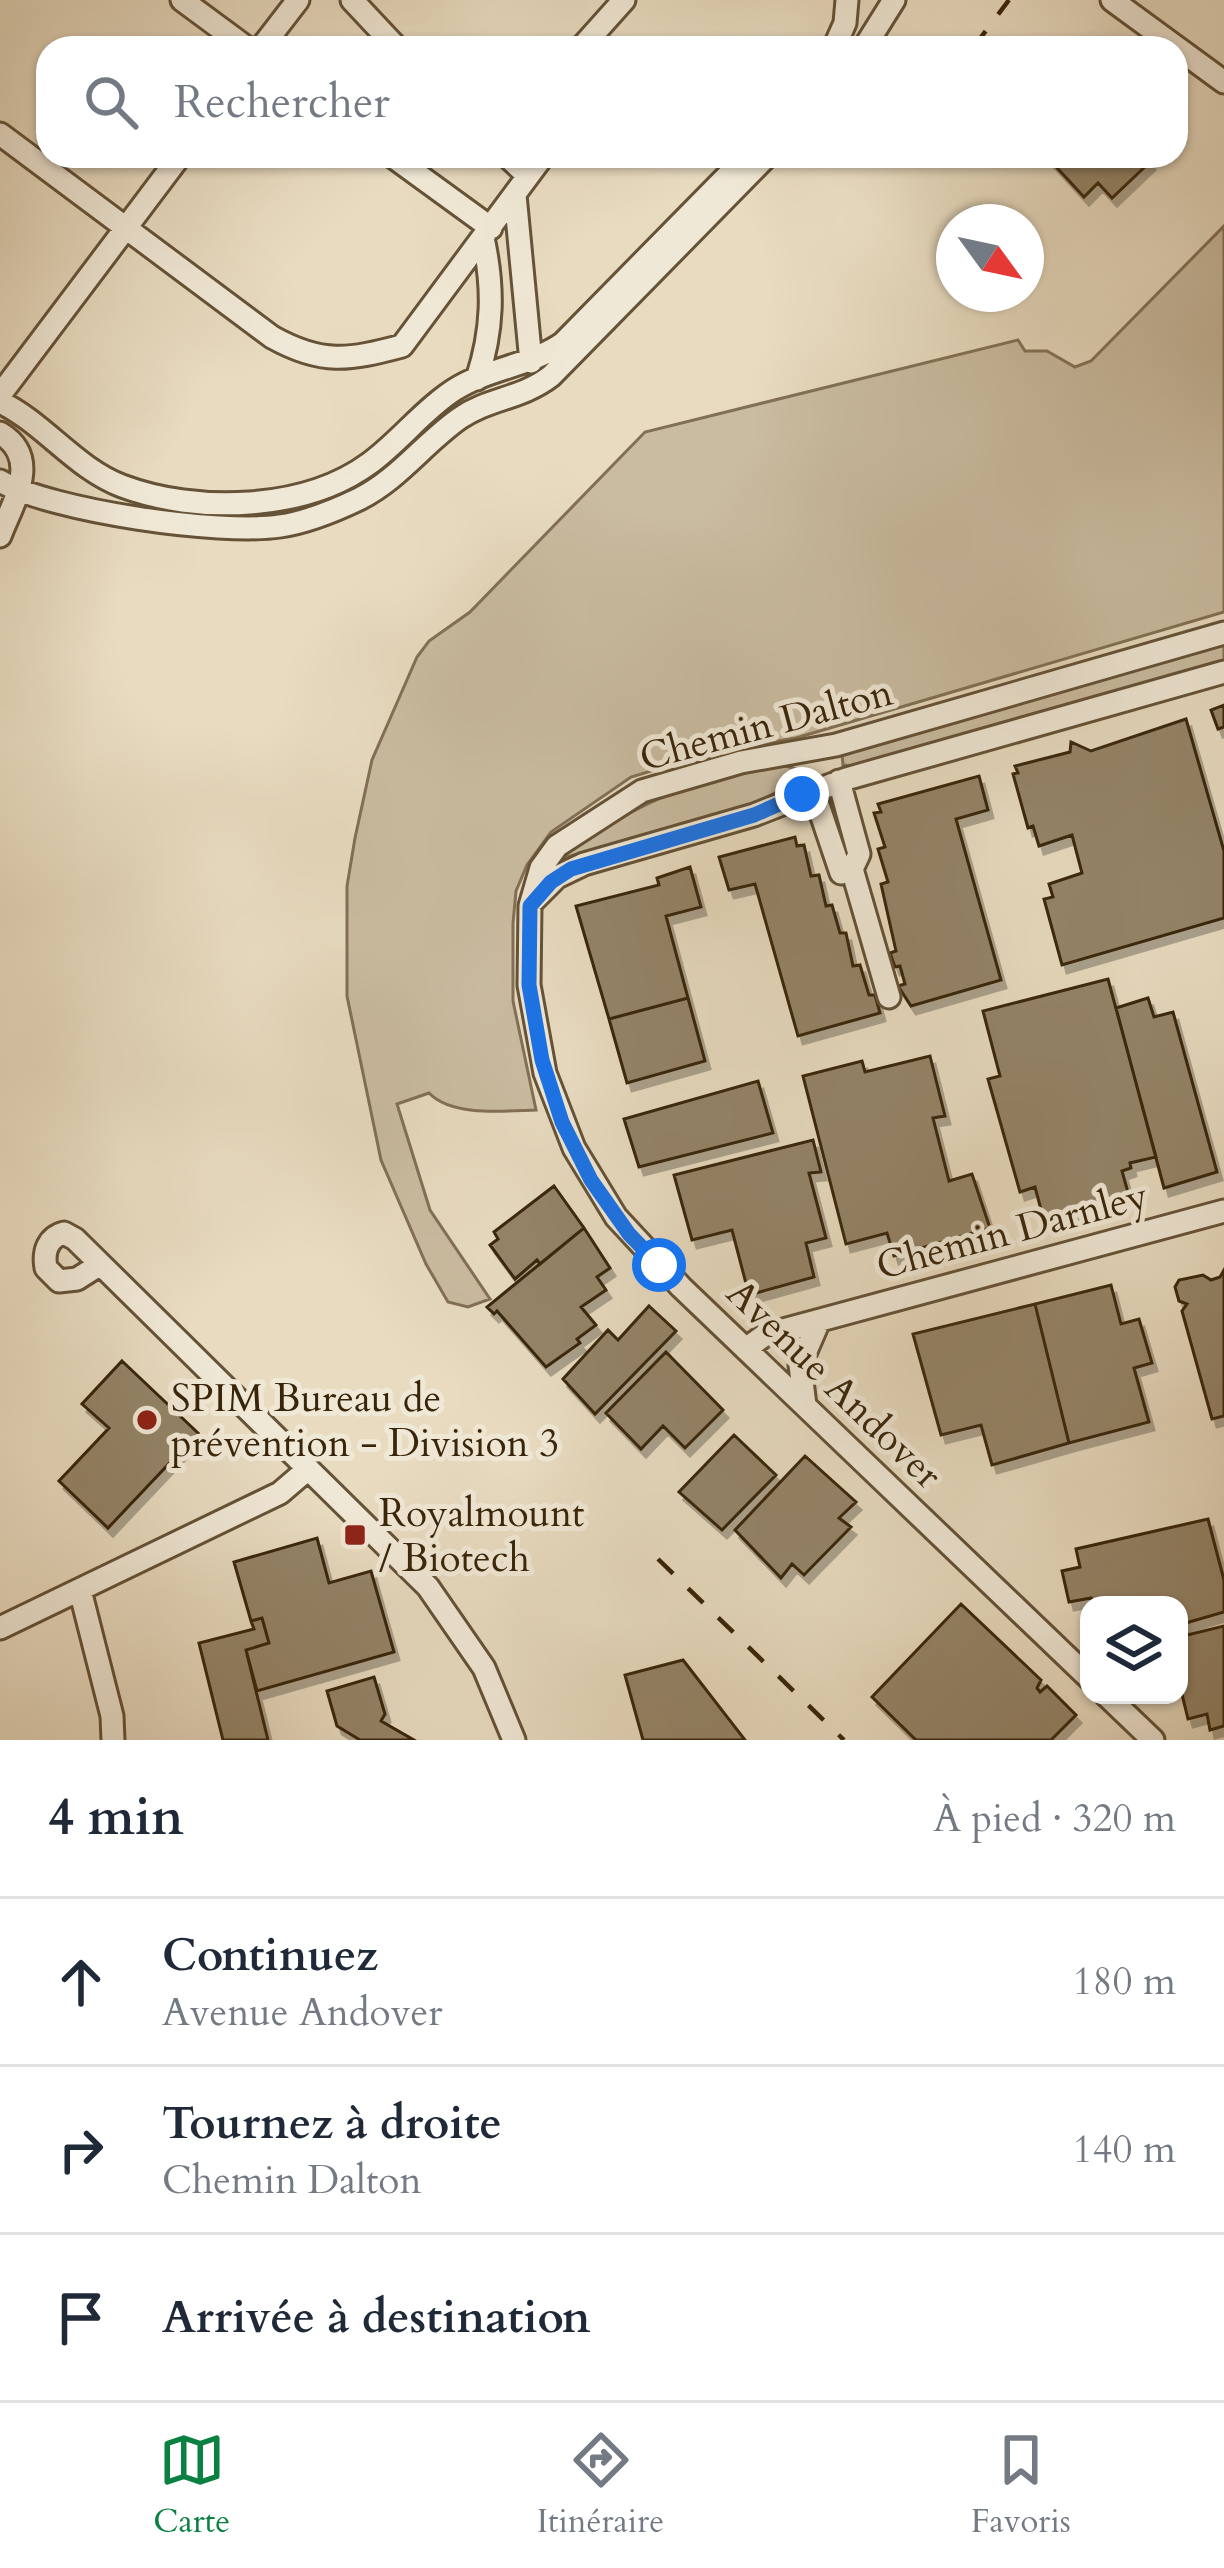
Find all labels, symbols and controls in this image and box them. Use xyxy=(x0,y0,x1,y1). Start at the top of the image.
search box xyxy=(36,36,1188,168)
icon: search xyxy=(78,69,144,135)
text: Rechercher xyxy=(174,72,390,133)
north arrow xyxy=(936,204,1044,312)
street label: Chemin Dalton xyxy=(634,666,898,784)
route end xyxy=(775,767,829,821)
street label: Chemin Darnley xyxy=(871,1169,1154,1293)
route start xyxy=(632,1238,686,1292)
street label: Avenue Andover xyxy=(715,1268,954,1501)
place label: SPIM Bureau de prévention - Division 3 xyxy=(171,1372,559,1470)
marker: SPIM Bureau de prévention - Division 3 xyxy=(134,1407,160,1433)
place label: Royalmount / Biotech xyxy=(379,1487,584,1585)
marker: Royalmount / Biotech xyxy=(342,1522,368,1548)
map controls xyxy=(1080,1596,1188,1704)
button: layers xyxy=(1080,1596,1188,1704)
text: 4 min xyxy=(48,1783,184,1853)
text: À pied · 320 m xyxy=(933,1792,1176,1845)
text: Continuez xyxy=(162,1925,378,1986)
icon: ahead xyxy=(48,1949,114,2015)
text: 180 m xyxy=(1073,1955,1176,2008)
text: Avenue Andover xyxy=(162,1986,442,2039)
text: Tournez à droite xyxy=(162,2093,502,2154)
icon: right xyxy=(48,2117,114,2183)
text: 140 m xyxy=(1073,2123,1176,2176)
text: Chemin Dalton xyxy=(162,2154,422,2207)
icon: arrive xyxy=(48,2285,114,2351)
text: Arrivée à destination xyxy=(162,2287,591,2348)
tab: Carte xyxy=(153,2427,230,2544)
tab: Itinéraire xyxy=(537,2427,664,2544)
tab: Favoris xyxy=(971,2427,1071,2544)

